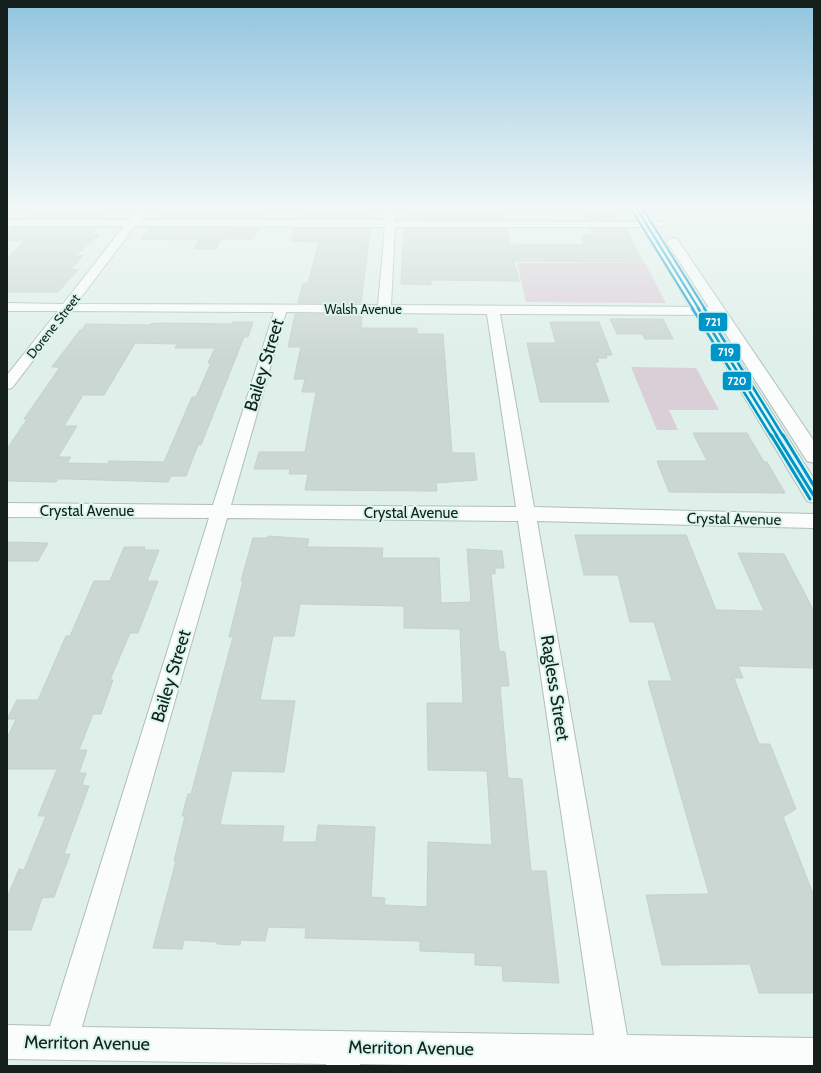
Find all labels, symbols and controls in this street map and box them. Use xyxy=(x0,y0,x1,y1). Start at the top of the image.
street label: Dorene Street xyxy=(23,290,83,361)
street label: Walsh Avenue xyxy=(324,301,402,317)
line badge: 721 xyxy=(698,312,728,332)
text: 721 xyxy=(705,315,721,329)
street label: Bailey Street xyxy=(239,316,289,414)
line badge: 719 xyxy=(710,343,741,362)
text: 719 xyxy=(718,345,734,359)
line badge: 720 xyxy=(722,371,752,391)
text: 720 xyxy=(727,374,747,388)
street label: Crystal Avenue xyxy=(40,502,134,520)
street label: Crystal Avenue xyxy=(364,504,458,522)
street label: Crystal Avenue xyxy=(687,509,782,529)
street label: Bailey Street xyxy=(146,627,196,725)
street label: Ragless Street xyxy=(536,633,574,743)
street label: Merriton Avenue xyxy=(24,1031,150,1055)
street label: Merriton Avenue xyxy=(348,1036,474,1060)

